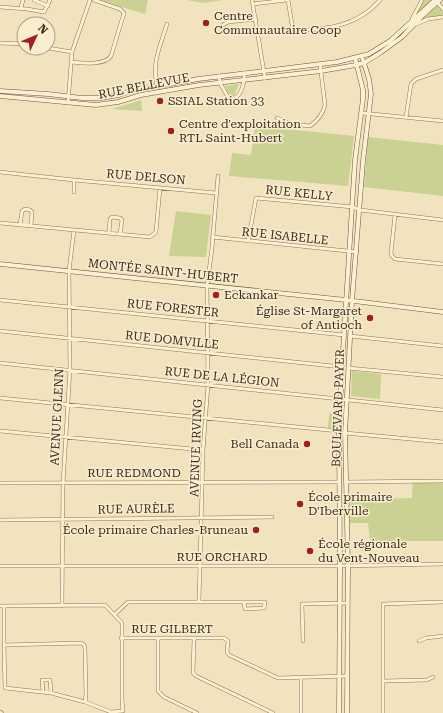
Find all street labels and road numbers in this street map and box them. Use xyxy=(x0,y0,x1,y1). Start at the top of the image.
street label: RUE BELLEVUE xyxy=(97,70,191,102)
street label: RUE DELSON xyxy=(106,167,187,187)
street label: RUE KELLY xyxy=(265,183,334,204)
street label: RUE ISABELLE xyxy=(241,224,329,248)
street label: MONTÉE SAINT-HUBERT xyxy=(87,256,239,286)
street label: RUE FORESTER xyxy=(126,296,220,320)
street label: RUE DOMVILLE xyxy=(124,328,220,352)
street label: BOULEVARD PAYER xyxy=(329,348,347,467)
street label: RUE DE LA LÉGION xyxy=(164,364,280,390)
street label: AVENUE GLENN xyxy=(47,368,67,466)
street label: AVENUE IRVING xyxy=(187,398,205,497)
street label: RUE REDMOND xyxy=(87,466,181,480)
street label: RUE AURÈLE xyxy=(97,501,175,517)
street label: RUE ORCHARD xyxy=(177,550,267,564)
street label: RUE GILBERT xyxy=(131,622,213,636)

